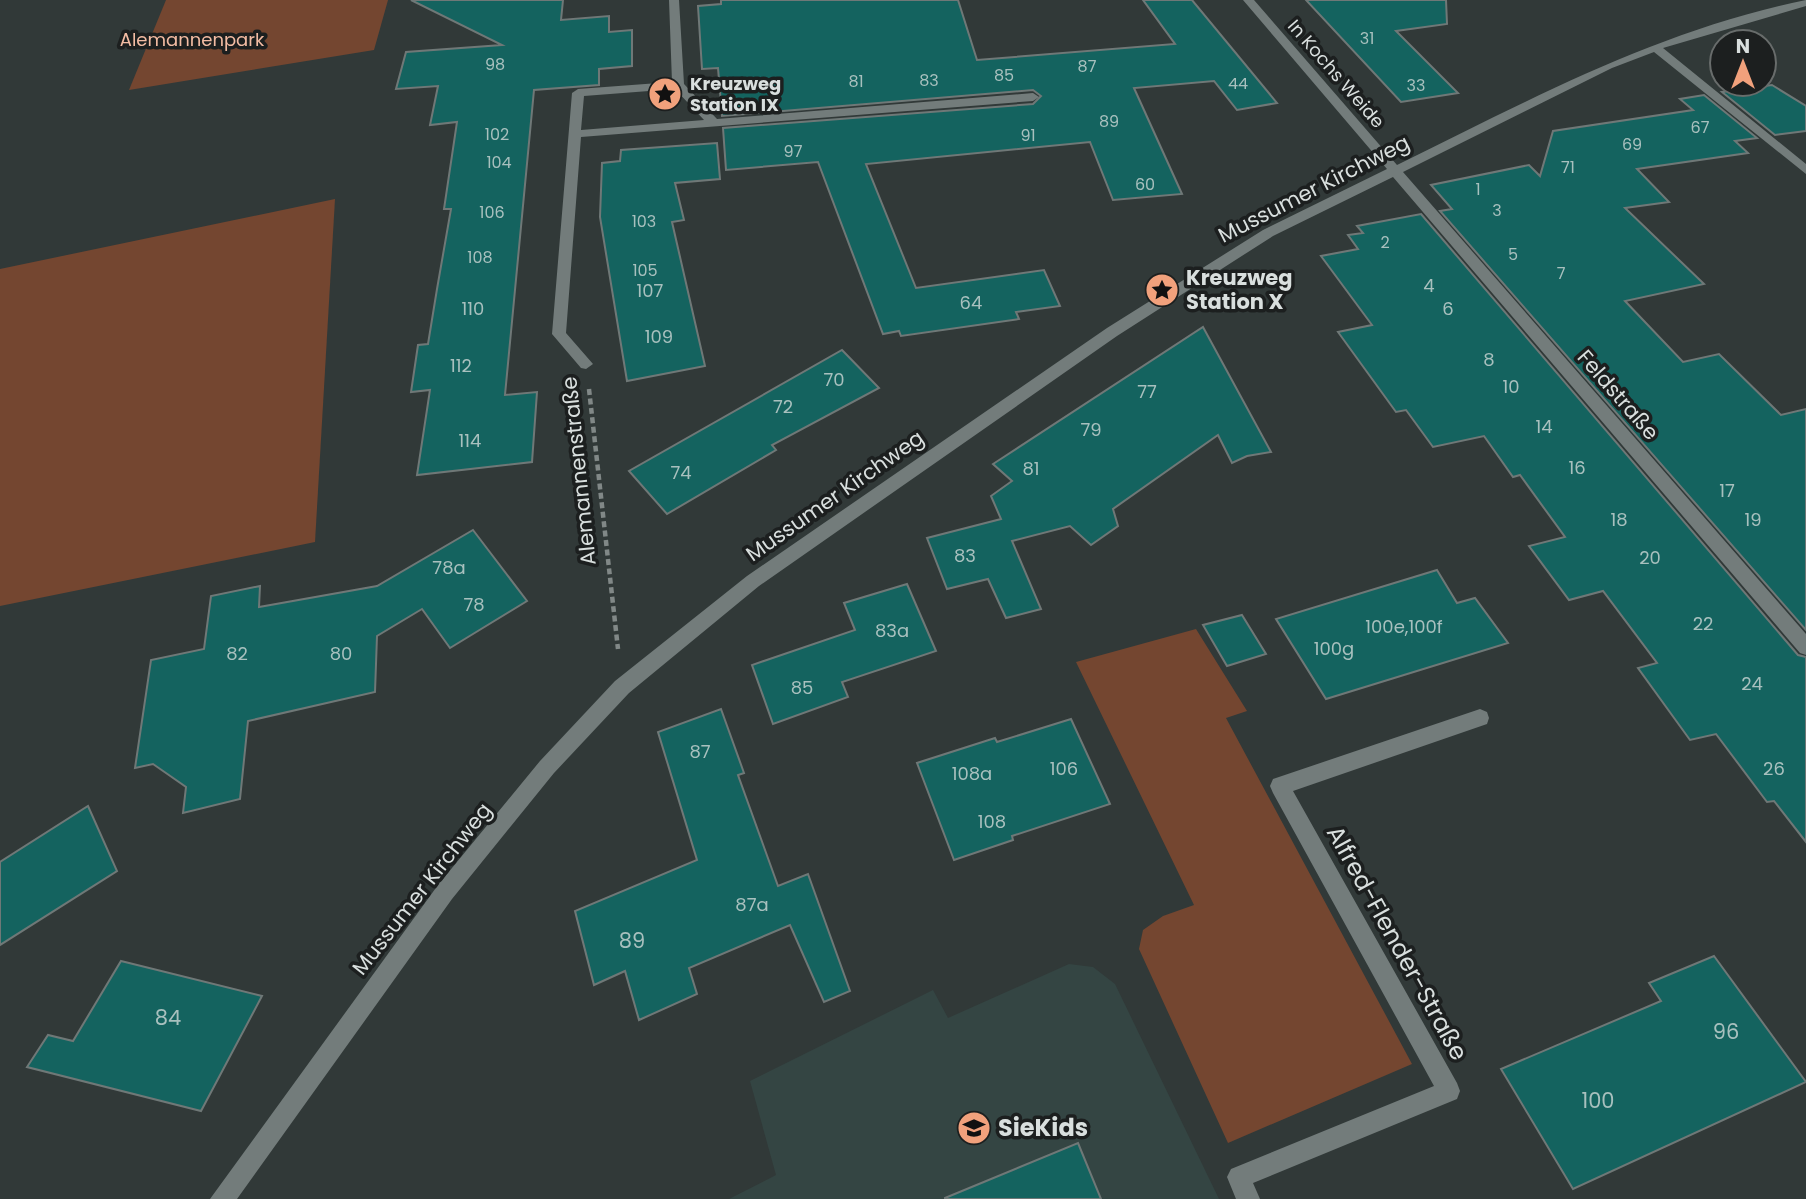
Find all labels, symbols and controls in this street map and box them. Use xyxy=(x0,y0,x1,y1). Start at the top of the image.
street label: In Kochs Weide xyxy=(1282,14,1390,133)
park label: Alemannenpark xyxy=(120,27,265,52)
house number: 31 xyxy=(1360,27,1374,50)
north arrow xyxy=(1708,28,1778,98)
text: N xyxy=(1736,33,1750,60)
house number: 98 xyxy=(485,53,505,76)
house number: 87 xyxy=(1078,55,1097,78)
house number: 85 xyxy=(994,64,1014,87)
house number: 83 xyxy=(919,69,939,92)
house number: 81 xyxy=(848,70,864,93)
place label: Kreuzweg Station IX xyxy=(690,71,781,117)
house number: 44 xyxy=(1228,72,1248,95)
house number: 33 xyxy=(1407,74,1425,97)
place icon: Kreuzweg Station IX xyxy=(646,75,684,113)
house number: 89 xyxy=(1099,110,1119,133)
house number: 67 xyxy=(1691,116,1710,139)
house number: 102 xyxy=(485,123,509,146)
house number: 91 xyxy=(1020,124,1036,147)
street label: Mussumer Kirchweg xyxy=(1213,128,1414,249)
house number: 69 xyxy=(1622,133,1642,156)
house number: 97 xyxy=(784,140,803,163)
house number: 104 xyxy=(486,151,512,174)
house number: 71 xyxy=(1561,156,1575,179)
house number: 60 xyxy=(1135,173,1155,196)
house number: 1 xyxy=(1475,178,1481,201)
house number: 3 xyxy=(1492,199,1502,222)
house number: 106 xyxy=(479,201,505,224)
house number: 103 xyxy=(632,210,656,233)
house number: 2 xyxy=(1380,231,1390,254)
house number: 5 xyxy=(1508,243,1518,266)
house number: 108 xyxy=(467,246,493,269)
house number: 105 xyxy=(632,259,658,282)
house number: 7 xyxy=(1557,262,1566,285)
place label: Kreuzweg Station X xyxy=(1186,263,1293,316)
place icon: Kreuzweg Station X xyxy=(1143,271,1181,309)
house number: 4 xyxy=(1423,273,1435,298)
house number: 107 xyxy=(637,278,664,303)
house number: 64 xyxy=(960,290,982,315)
house number: 110 xyxy=(462,296,484,321)
house number: 6 xyxy=(1442,296,1454,321)
house number: 109 xyxy=(645,324,673,349)
street label: Feldstraße xyxy=(1571,343,1666,446)
house number: 8 xyxy=(1483,347,1495,372)
house number: 112 xyxy=(450,353,472,378)
house number: 70 xyxy=(823,367,845,392)
house number: 10 xyxy=(1502,374,1520,399)
street label: Alemannenstraße xyxy=(554,375,603,567)
house number: 77 xyxy=(1137,379,1157,404)
house number: 72 xyxy=(773,394,793,419)
house number: 14 xyxy=(1535,414,1553,439)
house number: 79 xyxy=(1080,417,1102,442)
street label: Mussumer Kirchweg xyxy=(740,423,930,568)
house number: 114 xyxy=(459,428,481,453)
house number: 16 xyxy=(1568,455,1586,480)
house number: 81 xyxy=(1022,456,1040,481)
house number: 74 xyxy=(670,460,692,485)
house number: 17 xyxy=(1719,478,1735,503)
house number: 18 xyxy=(1610,507,1628,532)
house number: 19 xyxy=(1744,507,1762,532)
house number: 83 xyxy=(954,543,976,568)
house number: 20 xyxy=(1639,545,1661,570)
house number: 78a xyxy=(432,555,466,580)
house number: 78 xyxy=(463,592,485,617)
house number: 22 xyxy=(1693,611,1713,636)
house number: 100e,100f xyxy=(1365,614,1443,639)
house number: 83a xyxy=(875,618,909,643)
house number: 100g xyxy=(1314,636,1354,661)
house number: 82 xyxy=(226,641,248,666)
house number: 80 xyxy=(330,641,352,666)
house number: 24 xyxy=(1741,671,1763,696)
house number: 85 xyxy=(791,675,813,700)
house number: 87 xyxy=(689,739,711,764)
house number: 106 xyxy=(1050,756,1078,781)
house number: 26 xyxy=(1763,756,1785,781)
house number: 108a xyxy=(952,761,992,786)
street label: Mussumer Kirchweg xyxy=(345,797,498,981)
house number: 108 xyxy=(978,809,1006,834)
street label: Alfred-Flender-Straße xyxy=(1319,819,1476,1066)
house number: 87a xyxy=(735,892,769,917)
house number: 89 xyxy=(619,926,645,955)
house number: 84 xyxy=(155,1003,181,1032)
house number: 96 xyxy=(1713,1017,1739,1046)
house number: 100 xyxy=(1581,1086,1615,1115)
school or university icon: SieKids xyxy=(955,1109,993,1147)
place label: SieKids xyxy=(998,1111,1088,1144)

